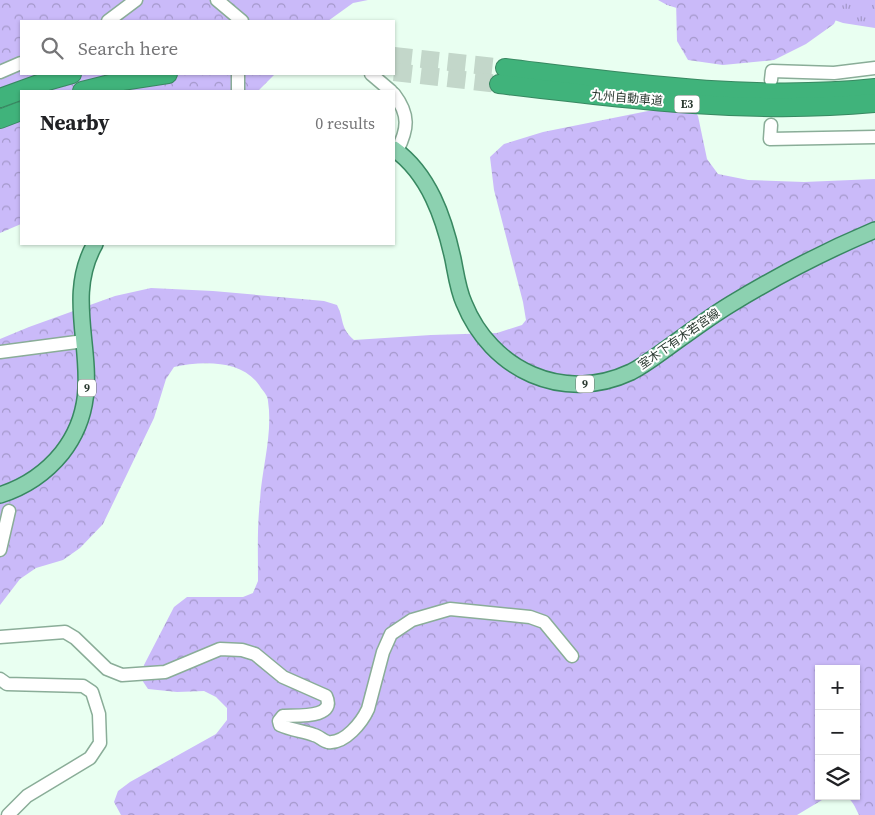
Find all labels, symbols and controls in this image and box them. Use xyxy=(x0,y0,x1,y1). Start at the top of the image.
search box xyxy=(20,20,395,75)
icon: search xyxy=(38,34,66,62)
text: Search here xyxy=(78,35,178,61)
street label: 九州自動車道 xyxy=(590,87,664,109)
road number: E3 xyxy=(674,96,700,112)
text: Nearby xyxy=(40,108,110,137)
text: 0 results xyxy=(315,112,375,134)
street label: 室木下有木若宮線 xyxy=(635,305,723,373)
road number: 9 xyxy=(576,376,594,392)
road number: 9 xyxy=(78,379,96,396)
map controls xyxy=(815,665,860,800)
button: + xyxy=(815,665,860,710)
button: − xyxy=(815,710,860,755)
button: layers xyxy=(815,755,860,800)

